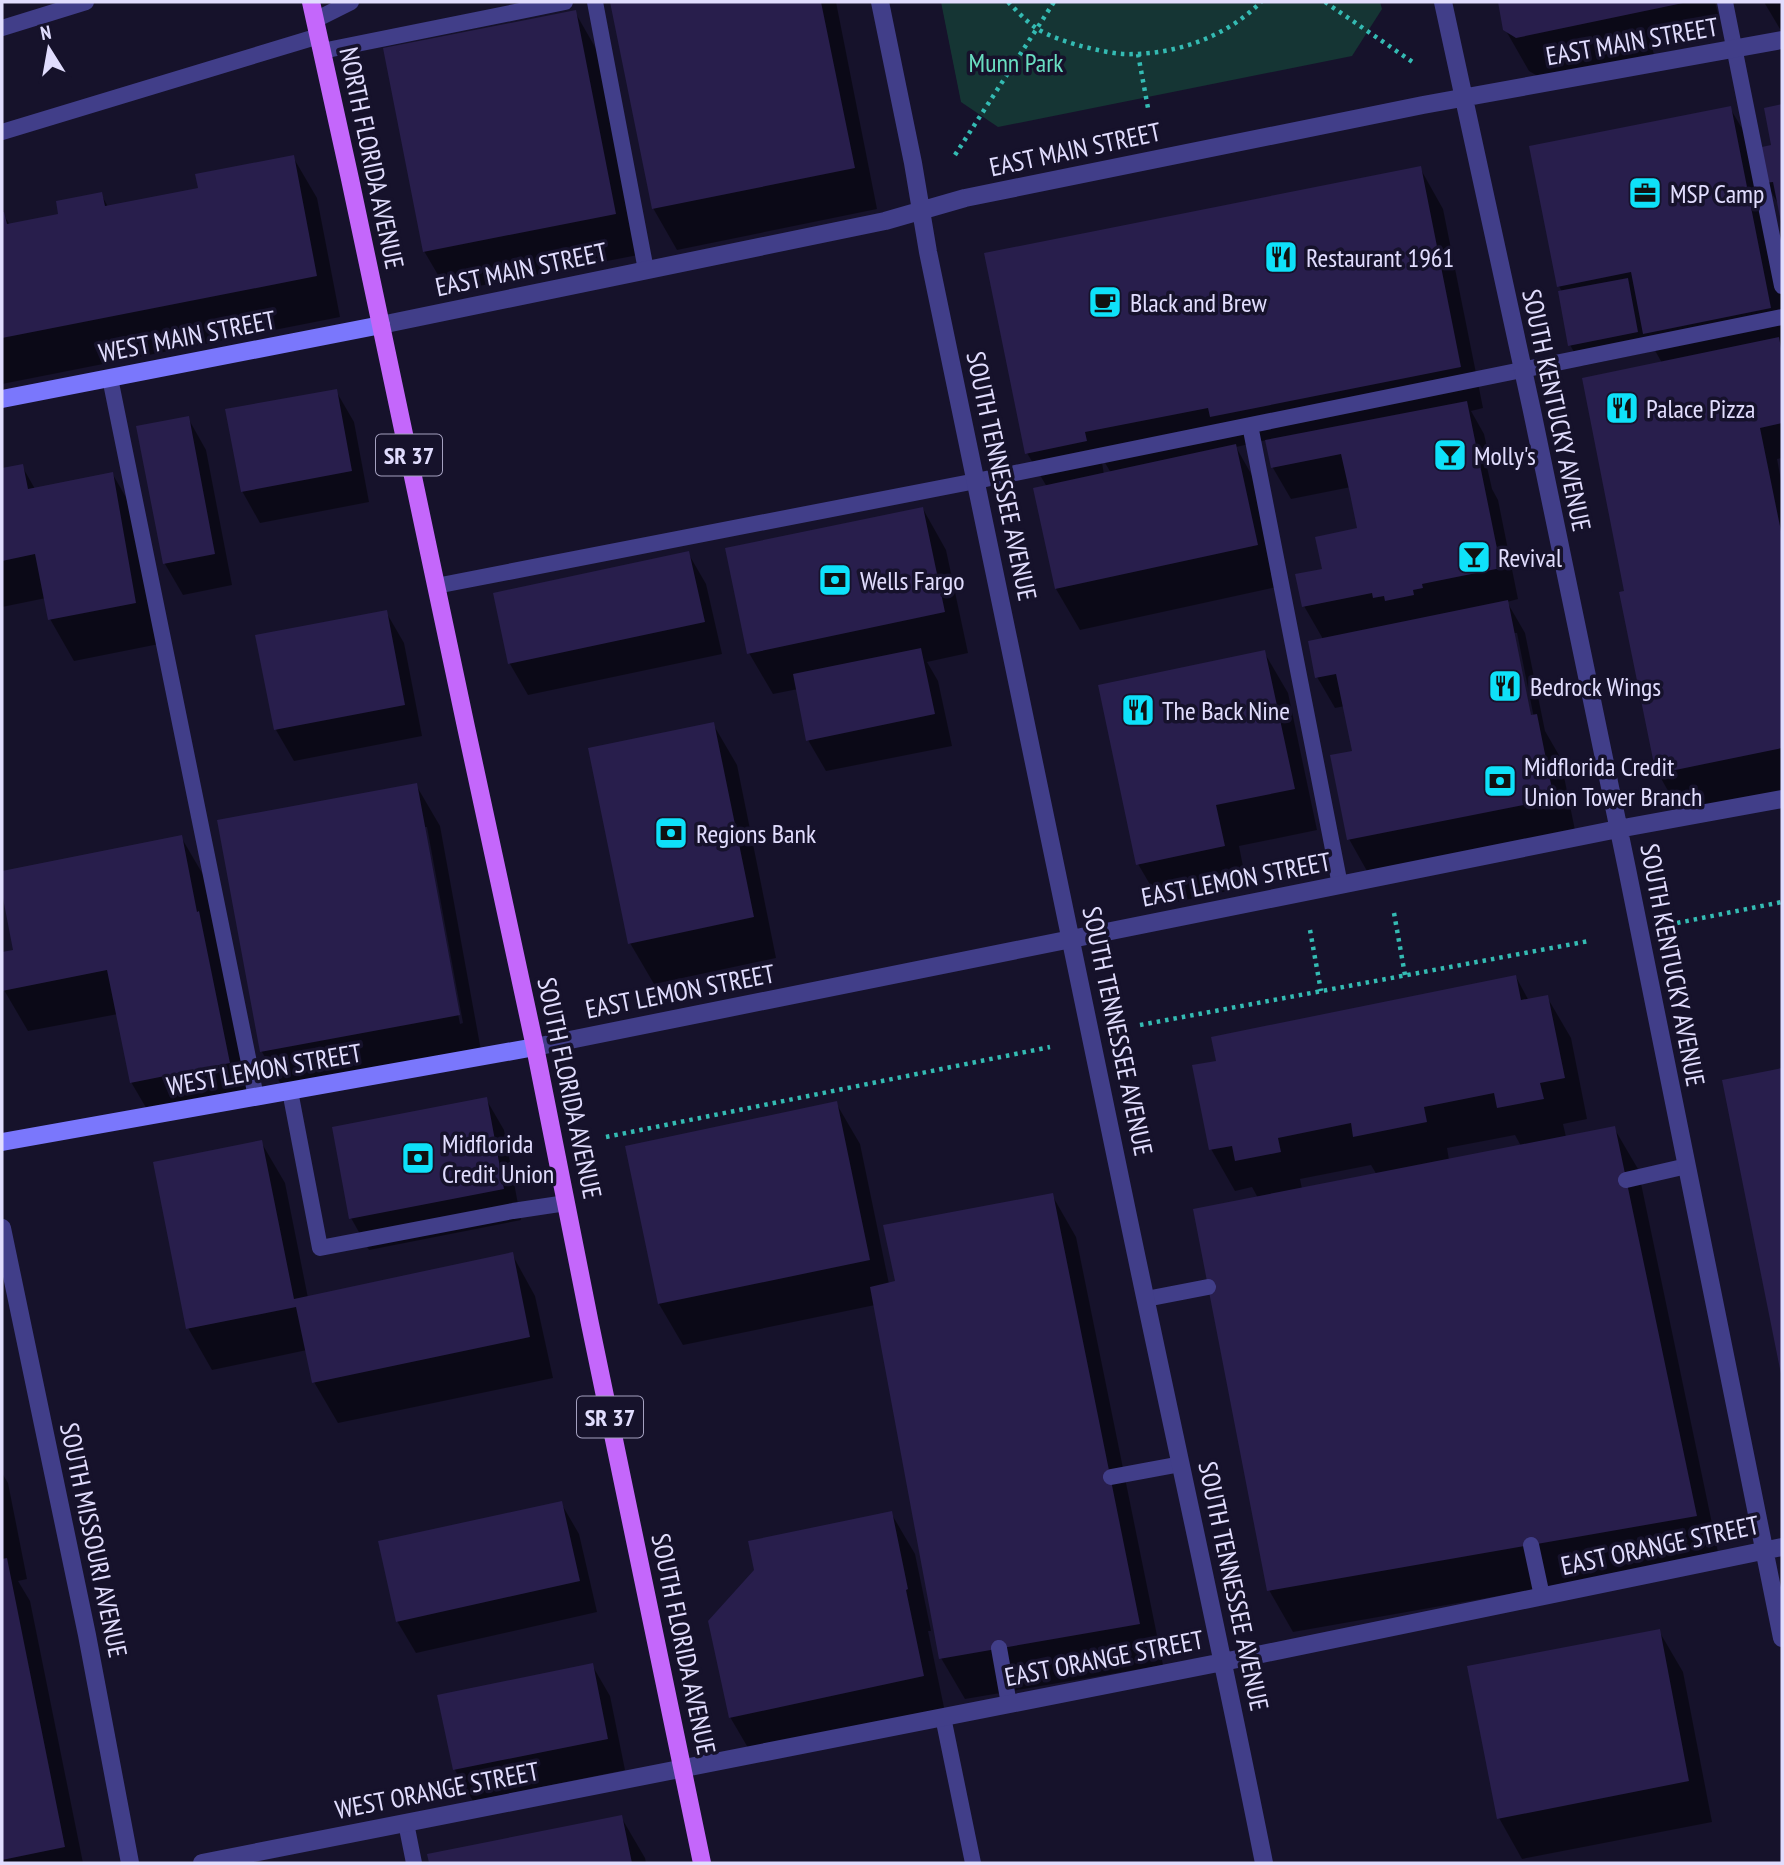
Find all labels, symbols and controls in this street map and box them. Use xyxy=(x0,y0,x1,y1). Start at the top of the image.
street label: EAST MAIN STREET xyxy=(1543,10,1721,72)
north arrow xyxy=(14,14,84,84)
text: N xyxy=(38,20,53,45)
street label: NORTH FLORIDA AVENUE xyxy=(332,44,412,272)
park label: Munn Park xyxy=(969,46,1063,79)
street label: EAST MAIN STREET xyxy=(986,115,1164,183)
office icon: MSP Camp xyxy=(1626,174,1664,212)
place label: MSP Camp xyxy=(1670,177,1764,210)
street label: EAST MAIN STREET xyxy=(432,235,610,303)
restaurant icon: Restaurant 1961 xyxy=(1262,238,1300,276)
place label: Restaurant 1961 xyxy=(1306,241,1454,274)
cafe icon: Black and Brew xyxy=(1086,283,1124,321)
place label: Black and Brew xyxy=(1130,286,1267,319)
street label: SOUTH KENTUCKY AVENUE xyxy=(1515,286,1599,534)
street label: WEST MAIN STREET xyxy=(96,303,279,369)
street label: SOUTH TENNESSEE AVENUE xyxy=(959,348,1045,604)
restaurant icon: Palace Pizza xyxy=(1603,389,1641,427)
place label: Palace Pizza xyxy=(1646,392,1755,425)
road number: SR 37 xyxy=(376,434,442,476)
bar icon: Molly's xyxy=(1431,436,1469,474)
place label: Molly's xyxy=(1474,439,1536,472)
bar icon: Revival xyxy=(1455,538,1493,576)
place label: Revival xyxy=(1498,541,1562,574)
bank icon: Wells Fargo xyxy=(816,561,854,599)
place label: Wells Fargo xyxy=(860,564,964,597)
restaurant icon: Bedrock Wings xyxy=(1486,667,1524,705)
place label: Bedrock Wings xyxy=(1530,670,1661,703)
restaurant icon: The Back Nine xyxy=(1119,691,1157,729)
place label: The Back Nine xyxy=(1162,694,1290,727)
place label: Midflorida Credit Union Tower Branch xyxy=(1524,750,1702,813)
bank icon: Midflorida Credit Union Tower Branch xyxy=(1481,762,1519,800)
bank icon: Regions Bank xyxy=(652,814,690,852)
place label: Regions Bank xyxy=(696,817,816,850)
street label: SOUTH KENTUCKY AVENUE xyxy=(1633,841,1713,1089)
street label: EAST LEMON STREET xyxy=(1138,844,1334,914)
street label: SOUTH TENNESSEE AVENUE xyxy=(1075,903,1161,1159)
street label: EAST LEMON STREET xyxy=(582,956,778,1026)
street label: SOUTH FLORIDA AVENUE xyxy=(530,974,610,1202)
street label: WEST LEMON STREET xyxy=(164,1036,364,1102)
place label: Midflorida Credit Union xyxy=(442,1127,554,1190)
bank icon: Midflorida Credit Union xyxy=(399,1139,437,1177)
road number: SR 37 xyxy=(577,1396,643,1437)
street label: SOUTH MISSOURI AVENUE xyxy=(53,1420,135,1660)
street label: SOUTH TENNESSEE AVENUE xyxy=(1191,1458,1277,1714)
street label: EAST ORANGE STREET xyxy=(1558,1508,1763,1582)
street label: SOUTH FLORIDA AVENUE xyxy=(644,1530,724,1758)
street label: EAST ORANGE STREET xyxy=(1002,1622,1207,1693)
street label: WEST ORANGE STREET xyxy=(332,1754,542,1826)

